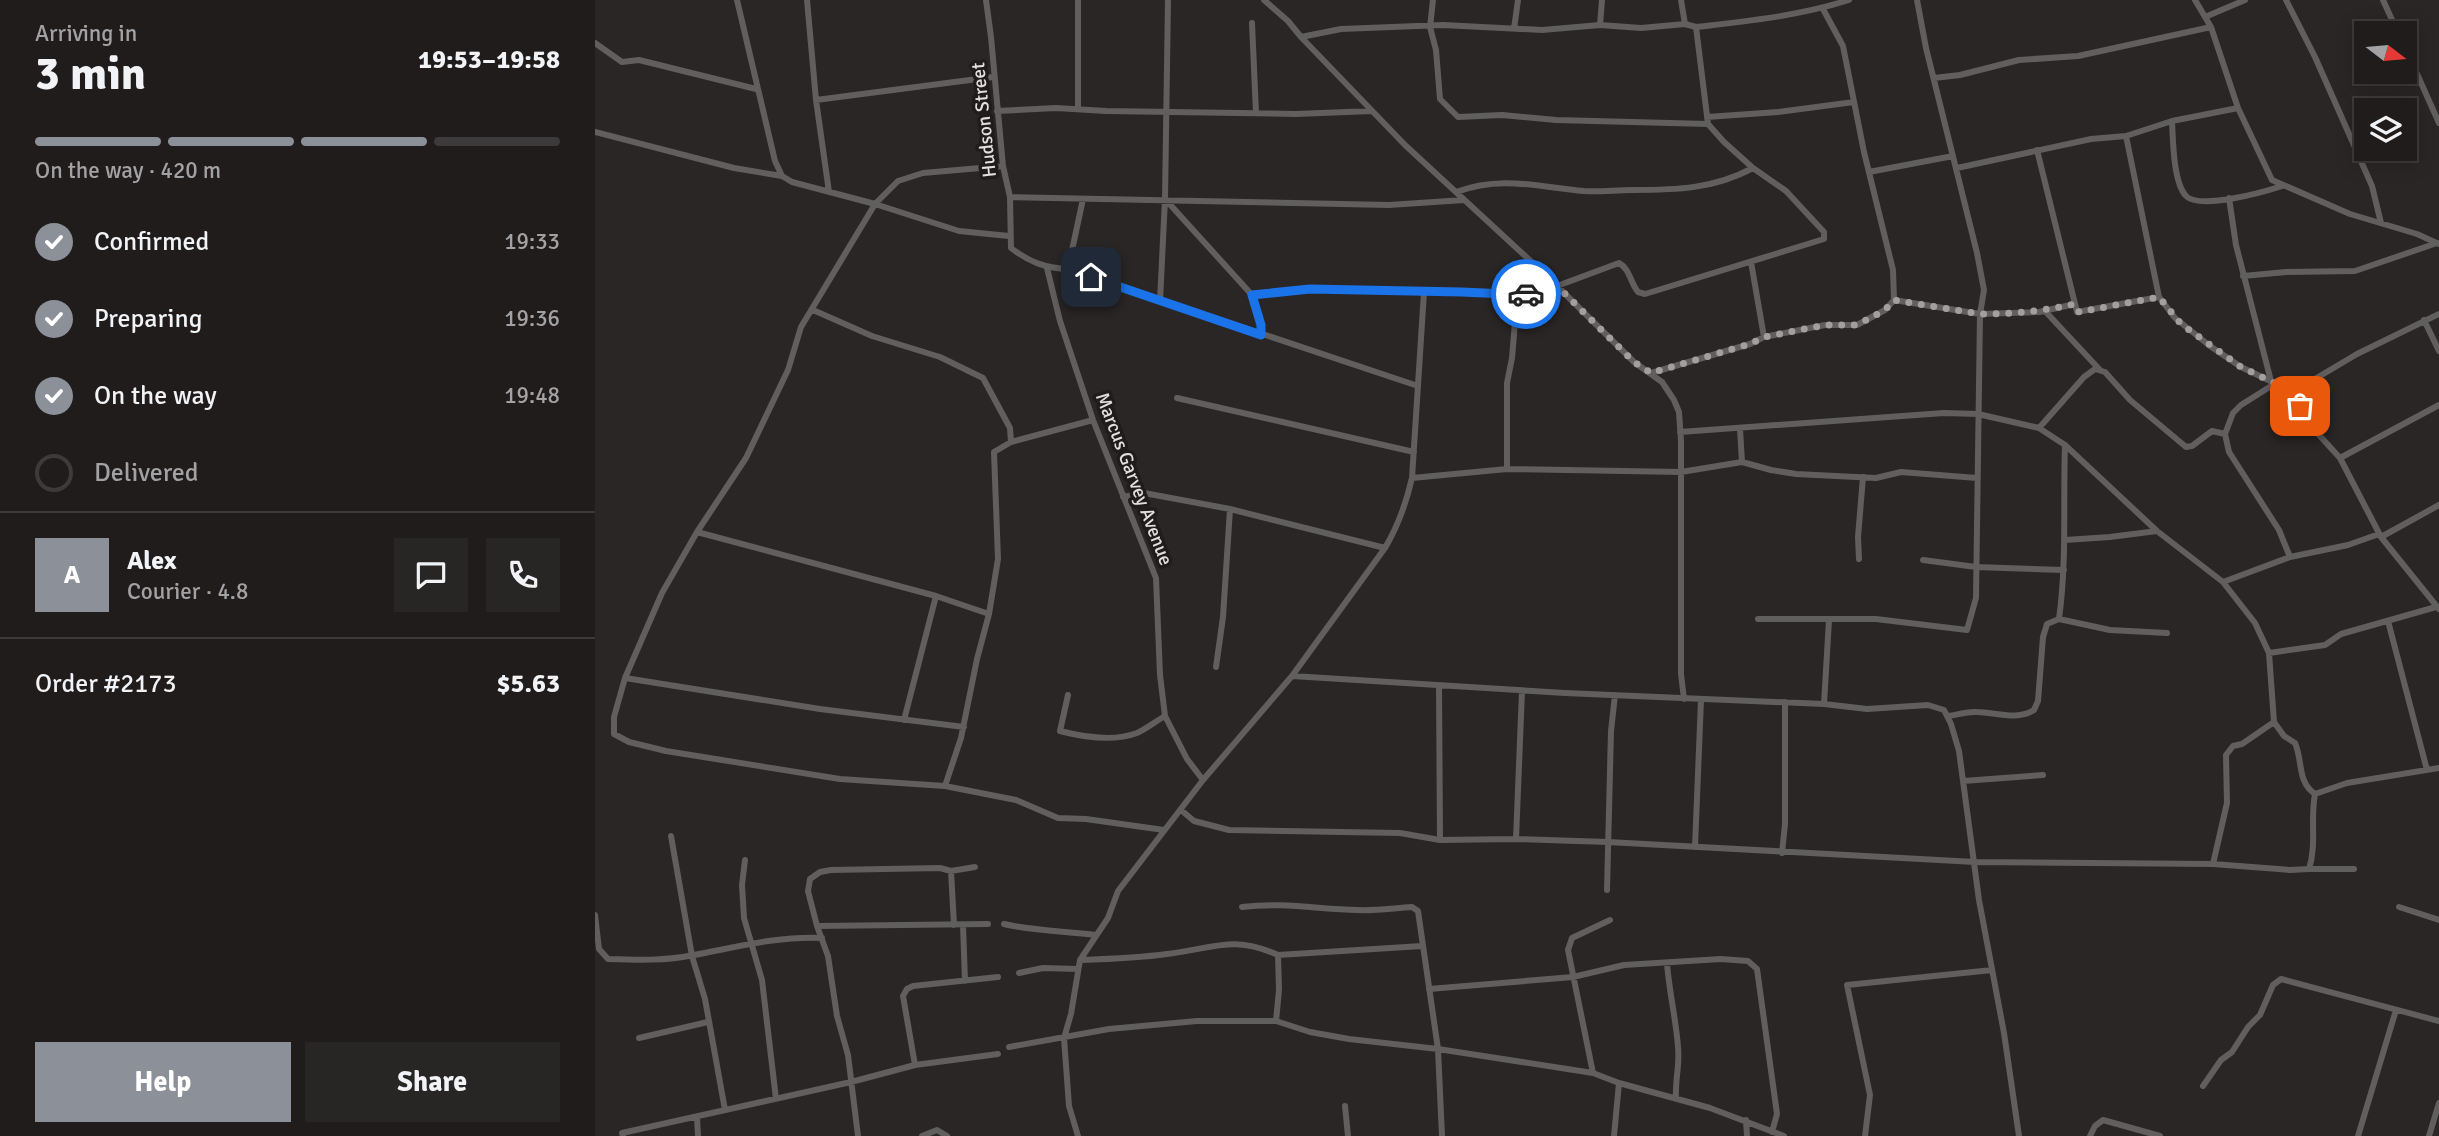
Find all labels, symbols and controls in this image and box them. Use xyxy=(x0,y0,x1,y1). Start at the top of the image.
text: Arriving in xyxy=(35,19,137,48)
north arrow xyxy=(2354,21,2417,84)
map controls xyxy=(2354,21,2417,161)
text: 19:53–19:58 xyxy=(418,44,560,76)
text: 3 min xyxy=(35,46,146,102)
street label: Hudson Street xyxy=(966,61,1002,179)
button: layers xyxy=(2354,98,2417,161)
text: On the way · 420 m xyxy=(35,156,221,185)
icon: check xyxy=(35,223,73,261)
text: Confirmed xyxy=(94,226,209,258)
text: 19:33 xyxy=(504,227,560,256)
pin xyxy=(1061,247,1121,307)
icon: home xyxy=(1072,258,1110,296)
courier xyxy=(1491,259,1561,329)
icon: car xyxy=(1507,275,1545,313)
icon: check xyxy=(35,300,73,338)
text: Preparing xyxy=(94,303,202,335)
text: 19:36 xyxy=(504,304,560,333)
pin xyxy=(2270,376,2330,436)
icon: check xyxy=(35,377,73,415)
text: On the way xyxy=(94,380,217,412)
text: 19:48 xyxy=(504,381,560,410)
icon: bag xyxy=(2281,387,2319,425)
street label: Marcus Garvey Avenue xyxy=(1090,389,1178,569)
text: Delivered xyxy=(94,457,199,489)
button: chat xyxy=(394,538,468,612)
button: phone xyxy=(486,538,560,612)
text: Alex xyxy=(127,545,177,577)
text: A xyxy=(64,559,80,591)
text: Courier · 4.8 xyxy=(127,577,248,606)
text: Order #2173 xyxy=(35,668,176,700)
text: $5.63 xyxy=(496,668,560,700)
button: Help xyxy=(35,1042,291,1122)
button: Share xyxy=(305,1042,560,1122)

